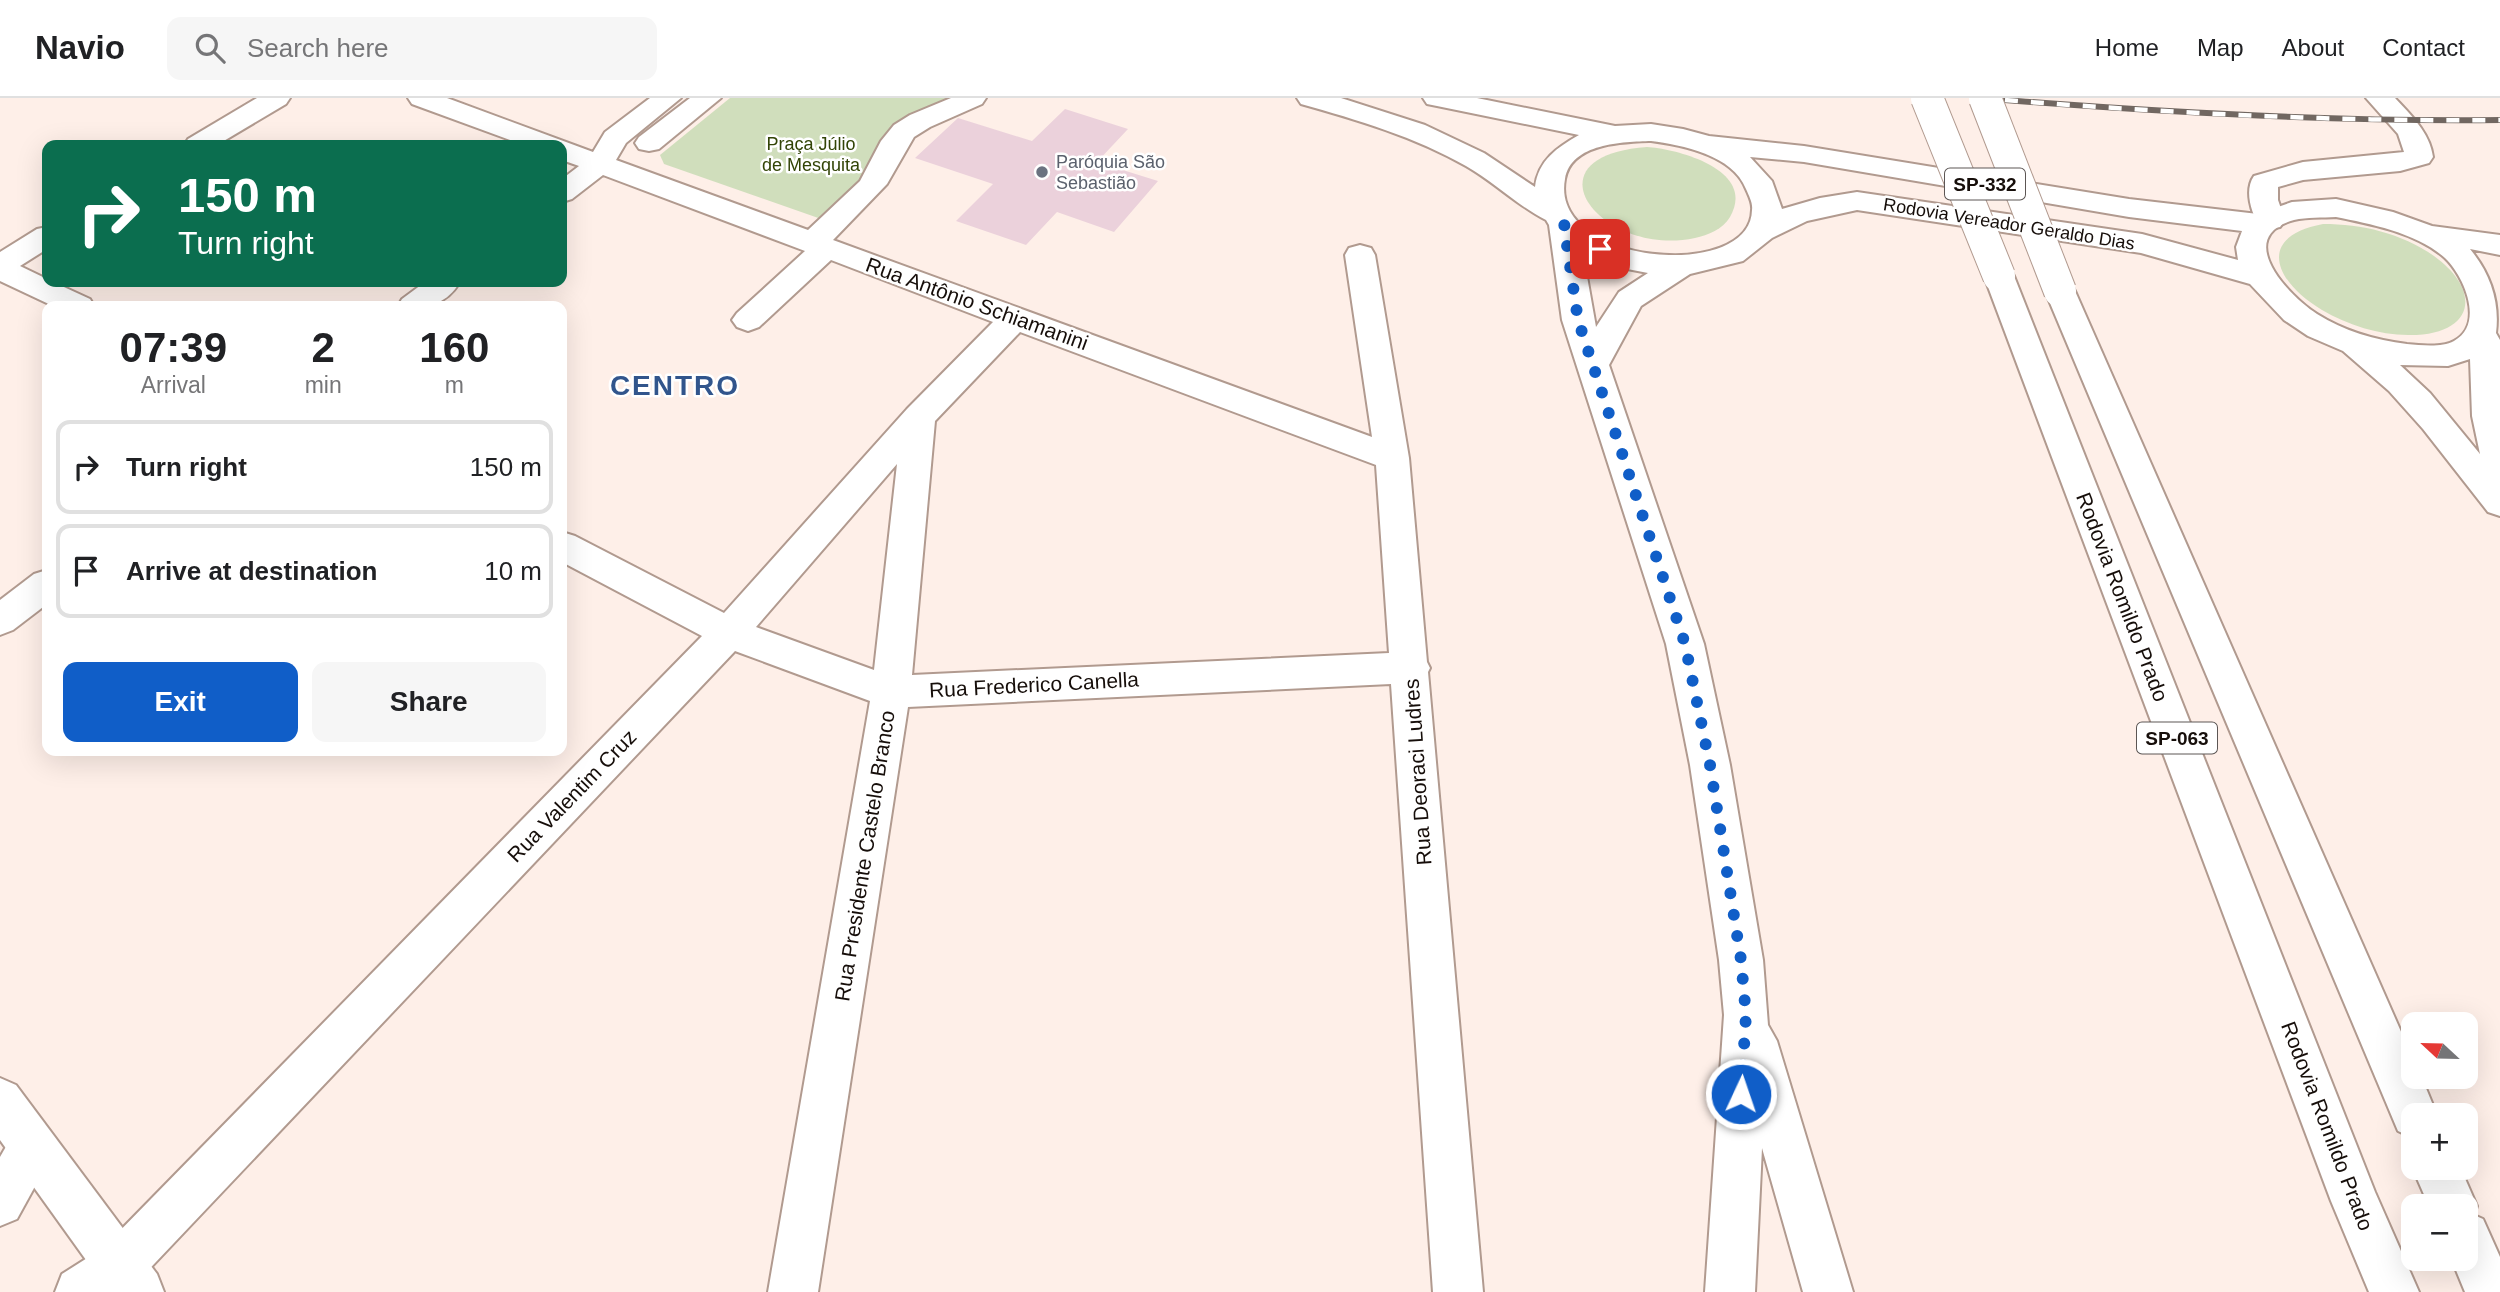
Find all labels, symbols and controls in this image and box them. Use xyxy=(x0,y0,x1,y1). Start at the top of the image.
search box xyxy=(167,17,657,80)
text: Navio xyxy=(35,29,125,66)
icon: search xyxy=(191,29,229,67)
text: Search here xyxy=(247,33,389,63)
text: Home xyxy=(2095,34,2159,61)
text: Map xyxy=(2197,34,2244,61)
text: About xyxy=(2282,34,2344,61)
text: Contact xyxy=(2382,34,2465,61)
park label: Praça Júlio de Mesquita xyxy=(762,134,861,175)
place label: Paróquia São Sebastião xyxy=(1056,152,1165,193)
marker: Paróquia São Sebastião xyxy=(1034,164,1050,180)
icon: right xyxy=(63,168,154,259)
text: 150 m xyxy=(178,168,317,222)
road number: SP-332 xyxy=(1945,169,2025,200)
street label: Rodovia Vereador Geraldo Dias xyxy=(1882,194,2136,254)
pin xyxy=(1570,219,1630,279)
text: Turn right xyxy=(178,225,314,261)
icon: arrive xyxy=(1581,230,1619,268)
street label: Rua Antônio Schiamanini xyxy=(863,253,1091,354)
text: 07:39 xyxy=(120,324,227,371)
text: 2 xyxy=(311,324,335,371)
text: 160 xyxy=(419,324,489,371)
district label: CENTRO xyxy=(610,370,740,401)
text: Arrival xyxy=(141,372,206,398)
text: min xyxy=(305,372,342,398)
text: m xyxy=(445,372,464,398)
icon: right xyxy=(67,448,105,486)
text: Turn right xyxy=(126,452,247,482)
text: 150 m xyxy=(470,452,542,482)
street label: Rodovia Romildo Prado xyxy=(2072,489,2173,704)
icon: arrive xyxy=(67,552,105,590)
text: Arrive at destination xyxy=(126,556,377,586)
text: 10 m xyxy=(484,556,542,586)
button: Exit xyxy=(63,662,298,742)
button: Share xyxy=(312,662,546,742)
street label: Rua Frederico Canella xyxy=(928,668,1140,701)
street label: Rua Deoraci Ludres xyxy=(1400,678,1435,866)
street label: Rua Presidente Castelo Branco xyxy=(830,709,899,1003)
road number: SP-063 xyxy=(2137,722,2217,754)
street label: Rua Valentim Cruz xyxy=(503,725,641,866)
north arrow xyxy=(2401,1012,2478,1088)
map controls xyxy=(2401,1012,2478,1271)
street label: Rodovia Romildo Prado xyxy=(2277,1018,2378,1233)
position arrow xyxy=(1704,1057,1778,1131)
button: + xyxy=(2401,1103,2478,1180)
button: − xyxy=(2401,1194,2478,1271)

